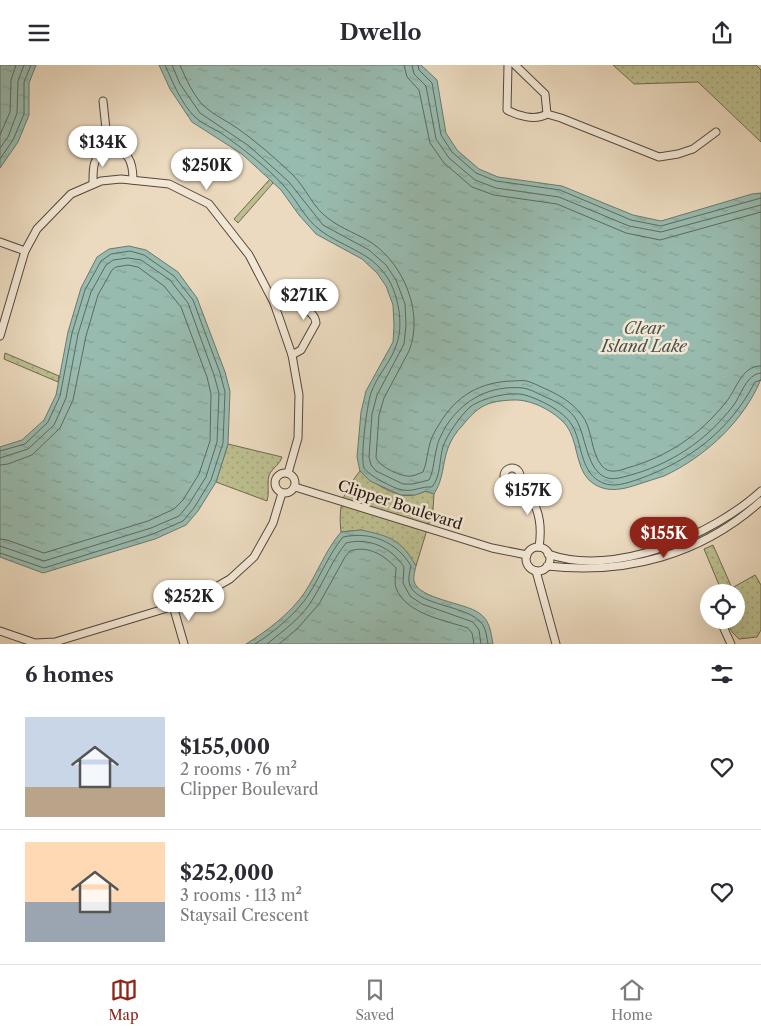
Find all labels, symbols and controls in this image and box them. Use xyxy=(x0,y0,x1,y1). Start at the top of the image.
icon: menu xyxy=(25,19,53,47)
text: Dwello xyxy=(339,19,422,46)
icon: share xyxy=(708,19,736,47)
pin: $134K xyxy=(68,126,138,168)
text: $134K xyxy=(79,132,127,152)
pin: $250K xyxy=(172,149,242,191)
text: $250K xyxy=(182,155,232,175)
pin: $271K xyxy=(269,279,339,321)
text: $271K xyxy=(281,285,327,305)
water label: Clear Island Lake xyxy=(599,318,688,356)
pin: $157K xyxy=(493,473,563,516)
street label: Clipper Boulevard xyxy=(335,475,465,534)
text: $157K xyxy=(505,480,551,500)
pin: $155K xyxy=(629,517,699,559)
text: $155K xyxy=(641,523,687,543)
pin: $252K xyxy=(154,579,224,622)
map controls xyxy=(700,584,745,629)
button: locate xyxy=(700,584,745,629)
text: $252K xyxy=(164,586,214,606)
icon: filters xyxy=(708,660,736,688)
text: 6 homes xyxy=(25,662,114,687)
text: $155,000 xyxy=(180,734,270,759)
icon: home xyxy=(65,737,125,797)
icon: heart xyxy=(708,753,736,781)
text: 2 rooms · 76 m² xyxy=(180,759,297,779)
text: Clipper Boulevard xyxy=(180,779,319,799)
text: $252,000 xyxy=(180,860,274,885)
icon: home xyxy=(65,862,125,922)
icon: heart xyxy=(708,878,736,906)
text: 3 rooms · 113 m² xyxy=(180,885,302,905)
text: Staysail Crescent xyxy=(180,905,309,925)
tab: Map xyxy=(108,976,139,1024)
tab: Saved xyxy=(356,976,394,1024)
tab: Home xyxy=(611,976,652,1024)

